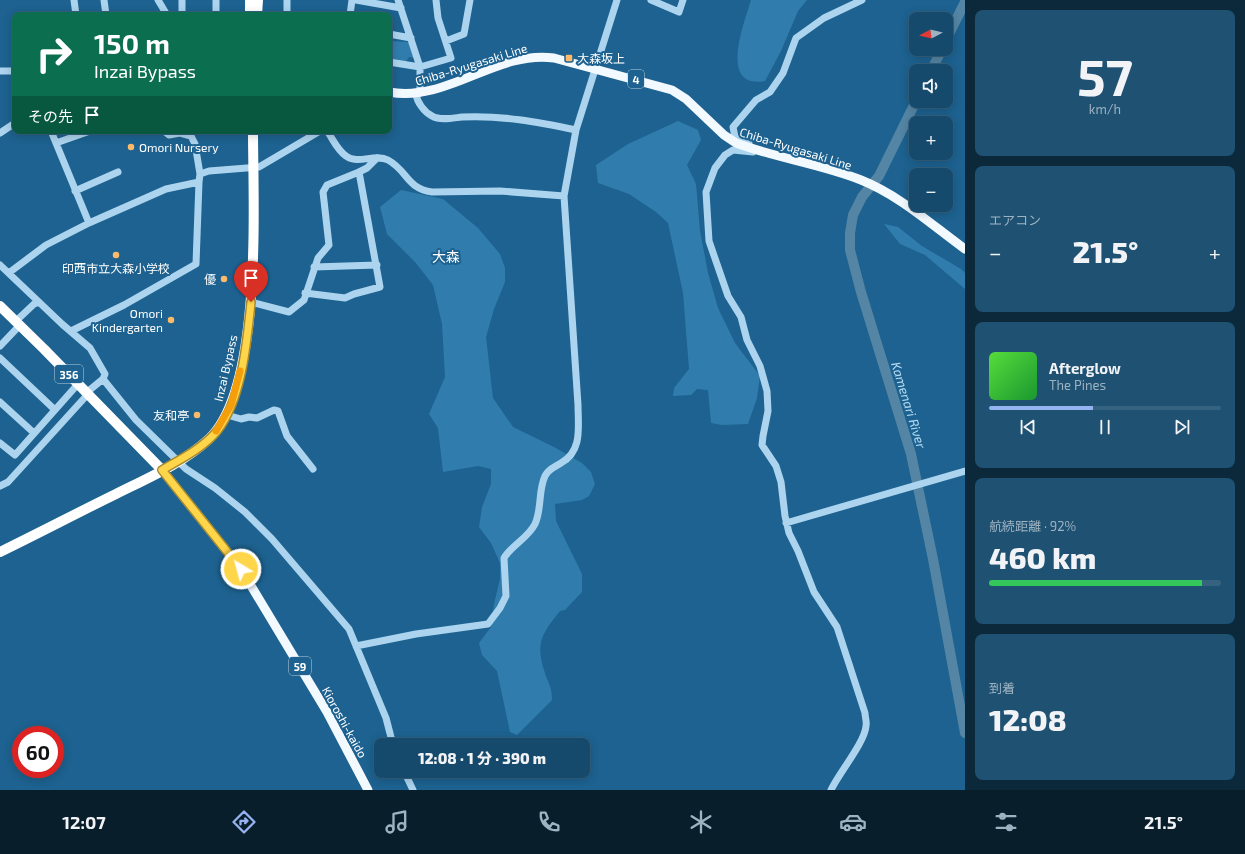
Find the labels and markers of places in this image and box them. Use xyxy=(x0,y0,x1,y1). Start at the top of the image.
place label: 大森坂上 xyxy=(577,51,625,65)
marker: 大森坂上 xyxy=(564,53,574,63)
place label: Omori Nursery xyxy=(139,140,219,154)
marker: Omori Nursery xyxy=(126,142,136,152)
marker: 印西市立大森小学校 xyxy=(111,250,121,260)
place label: 印西市立大森小学校 xyxy=(62,261,170,275)
pin xyxy=(234,261,268,302)
place label: 優 xyxy=(204,272,216,286)
marker: 優 xyxy=(219,274,229,284)
place label: Omori Kindergarten xyxy=(92,306,163,334)
marker: Omori Kindergarten xyxy=(166,315,176,325)
place label: 友和亭 xyxy=(153,408,189,422)
marker: 友和亭 xyxy=(192,410,202,420)

